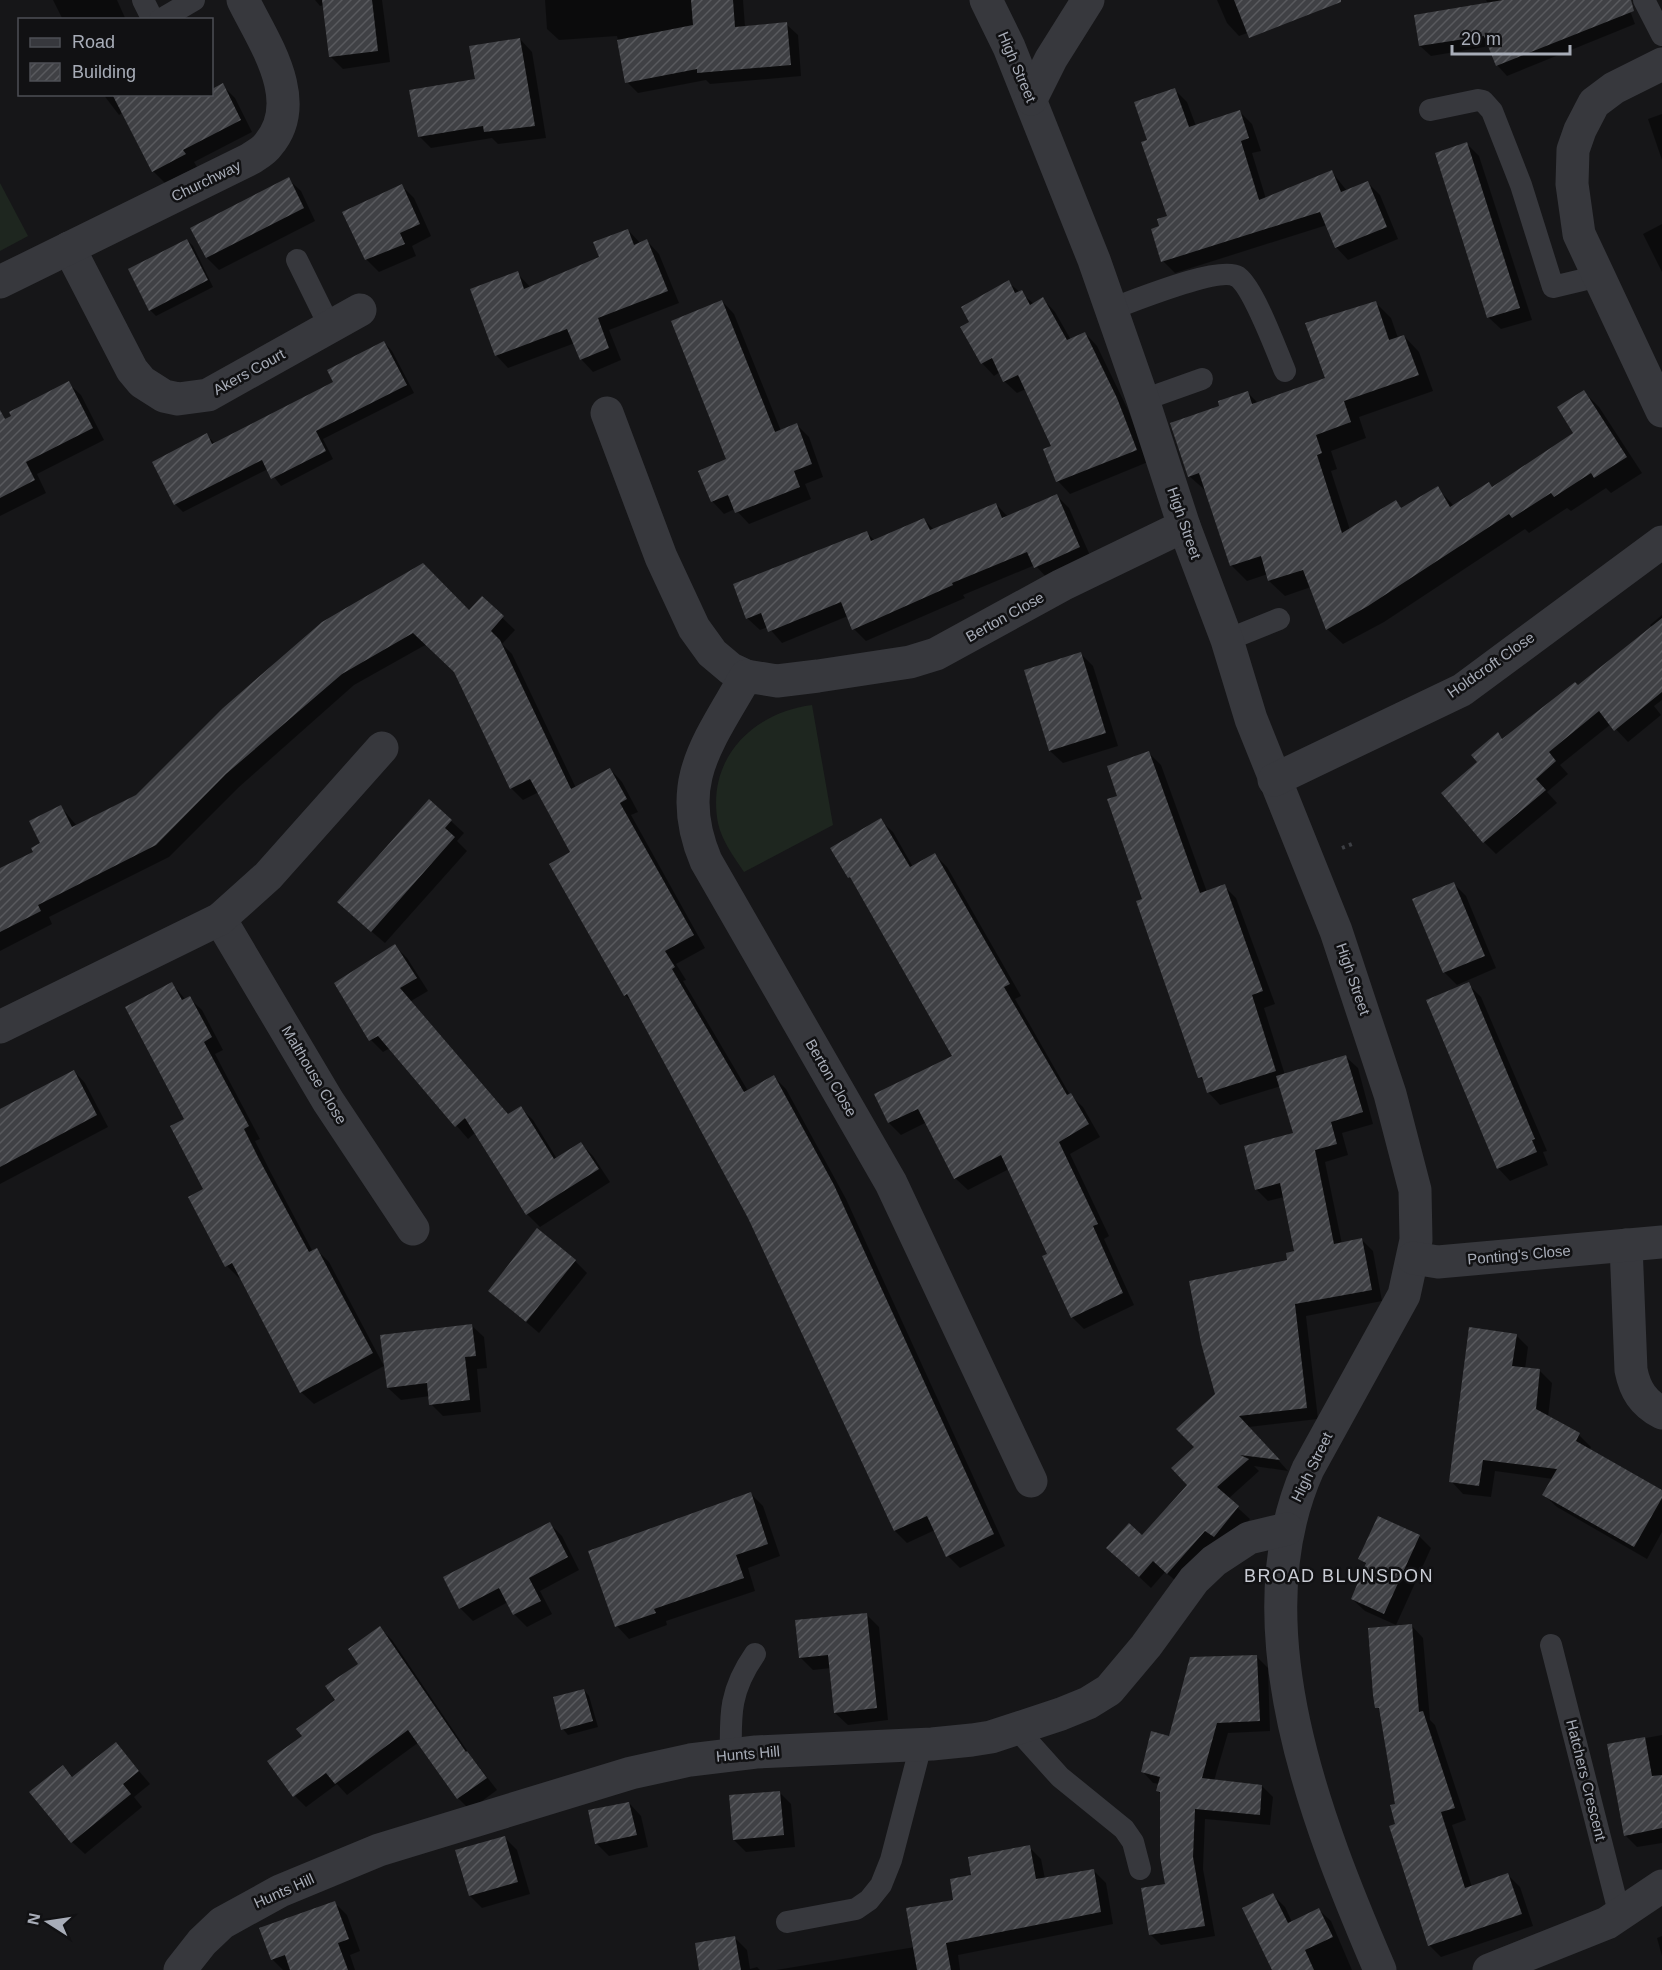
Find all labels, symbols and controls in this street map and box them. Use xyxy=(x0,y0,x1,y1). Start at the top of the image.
legend xyxy=(18,18,213,96)
scale bar xyxy=(1452,18,1570,56)
street label: High Street xyxy=(995,29,1040,105)
text: 20 m xyxy=(1461,29,1501,49)
text: Road xyxy=(72,32,115,52)
text: Building xyxy=(72,62,136,82)
street label: Churchway xyxy=(168,156,244,205)
street label: Akers Court xyxy=(210,345,288,398)
street label: High Street xyxy=(1164,485,1205,562)
street label: Berton Close xyxy=(963,588,1047,645)
street label: Holdcroft Close xyxy=(1444,628,1538,701)
street label: High Street xyxy=(1333,941,1374,1018)
street label: Malthouse Close xyxy=(278,1022,350,1127)
street label: Berton Close xyxy=(802,1036,860,1120)
street label: Ponting's Close xyxy=(1467,1242,1571,1267)
street label: High Street xyxy=(1287,1429,1336,1504)
district label: BROAD BLUNSDON xyxy=(1244,1566,1434,1586)
street label: Hatchers Crescent xyxy=(1563,1718,1610,1843)
street label: Hunts Hill xyxy=(715,1742,781,1765)
street label: Hunts Hill xyxy=(251,1870,317,1911)
north arrow xyxy=(18,1892,78,1952)
text: N xyxy=(24,1912,43,1926)

